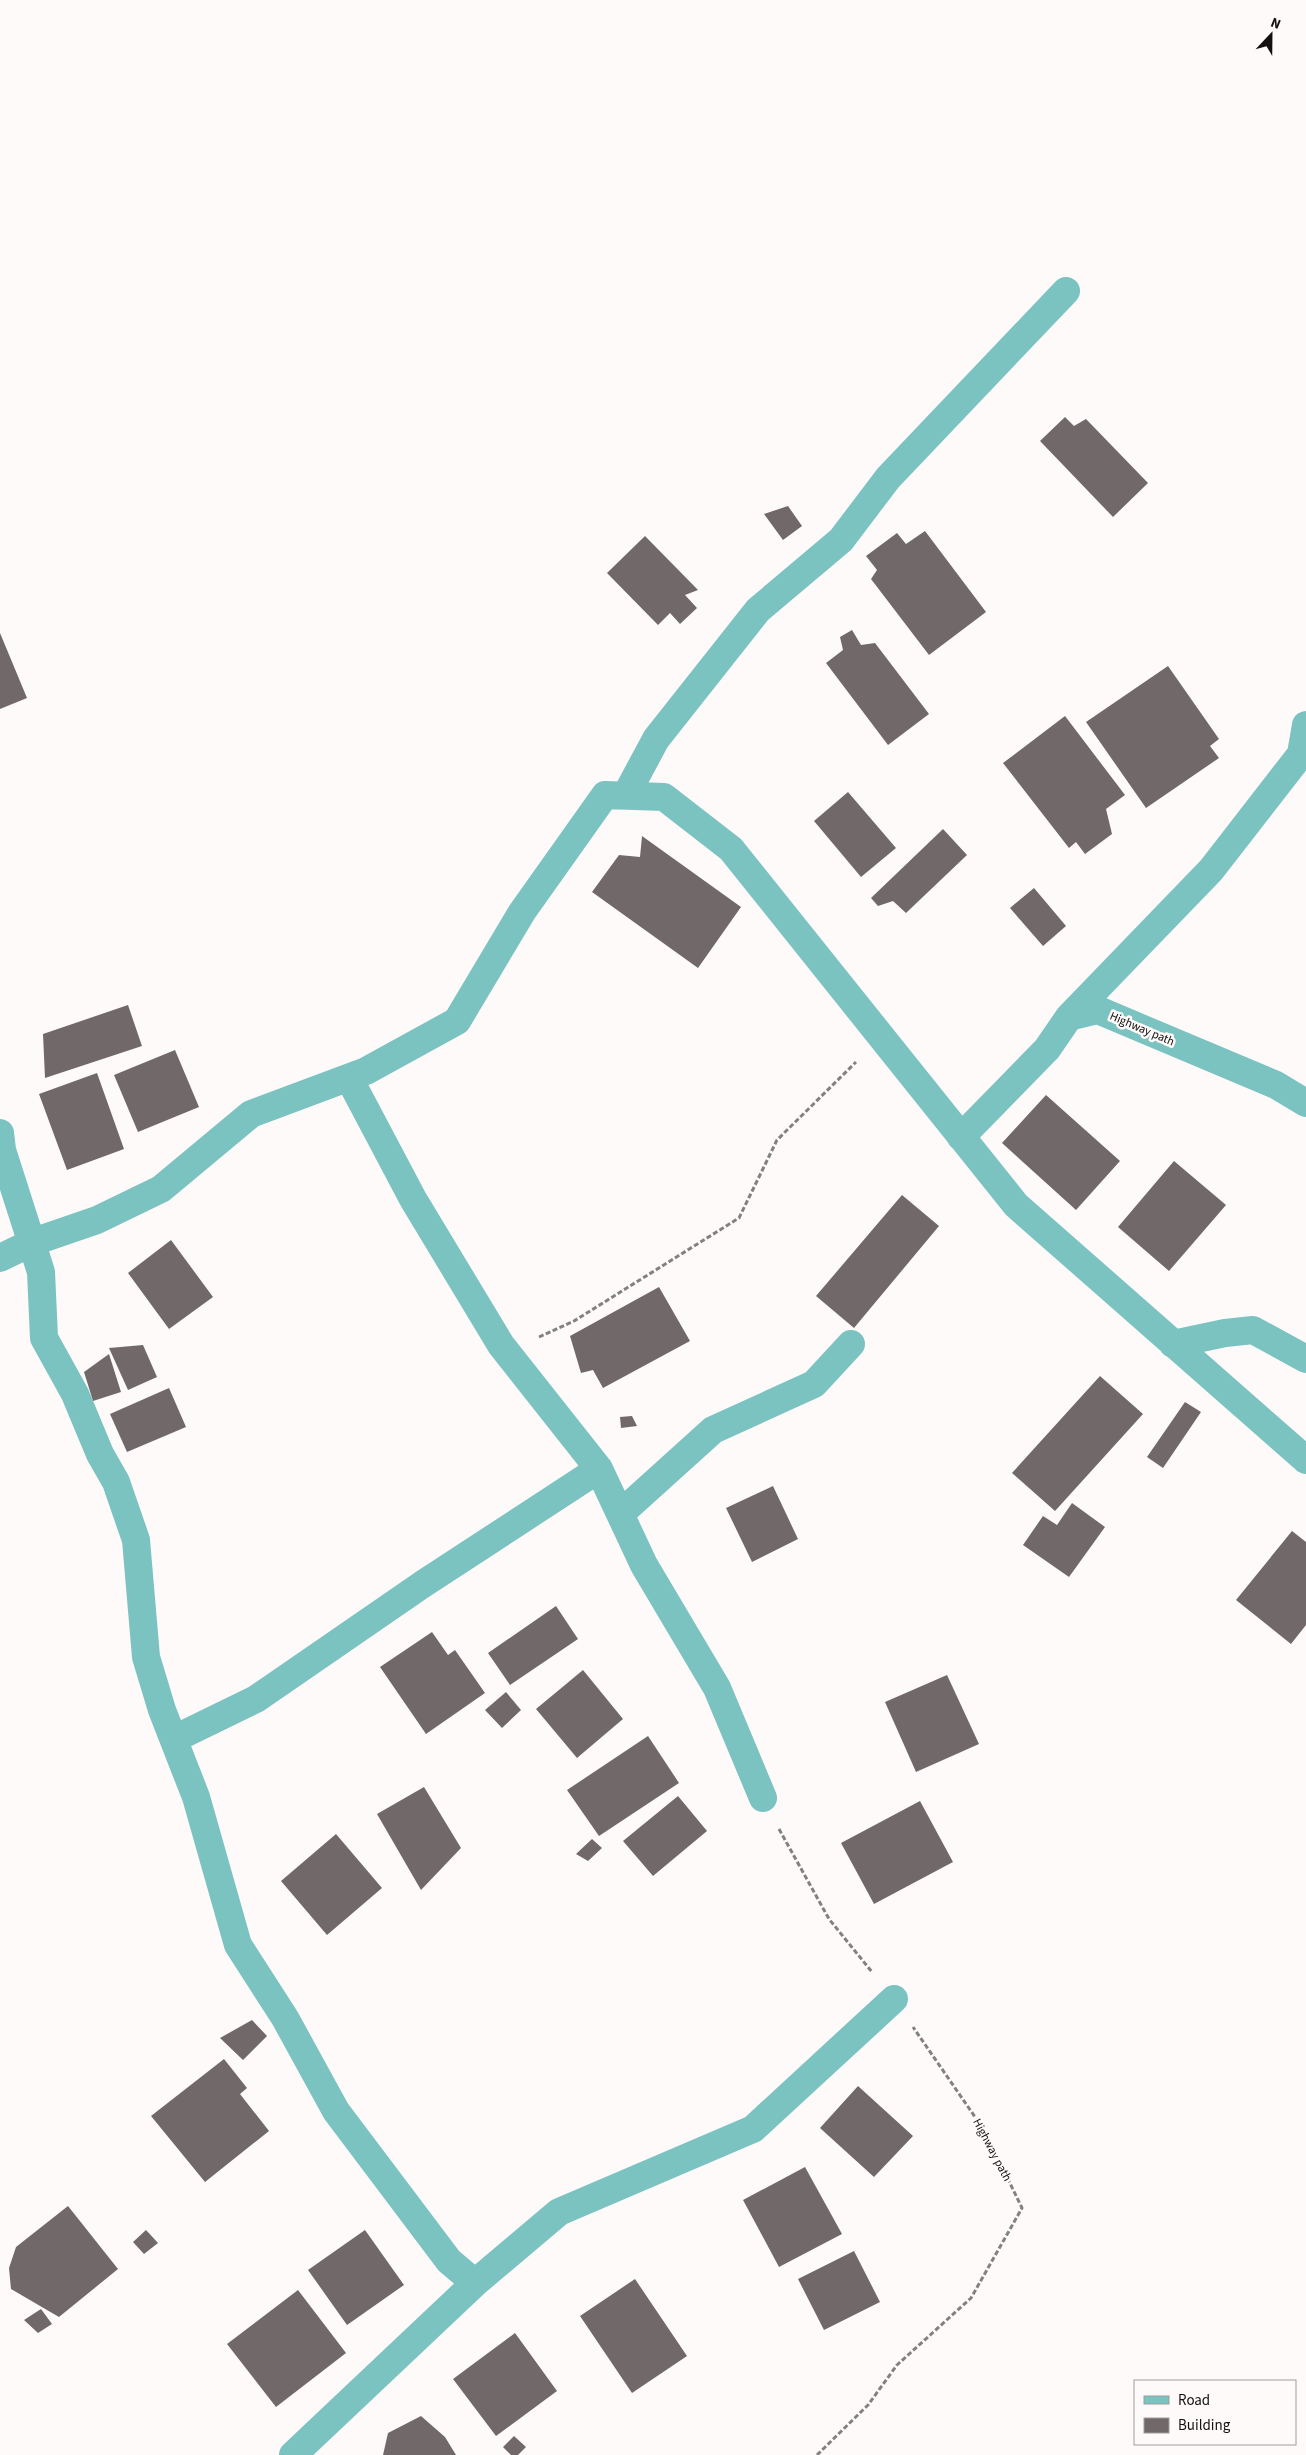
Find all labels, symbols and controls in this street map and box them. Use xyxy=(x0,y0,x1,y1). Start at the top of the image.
north arrow xyxy=(1246,10,1296,60)
text: N xyxy=(1267,13,1284,35)
street label: Highway path xyxy=(1107,1008,1177,1050)
street label: Highway path xyxy=(968,2116,1016,2184)
legend xyxy=(1134,2380,1296,2445)
text: Road xyxy=(1178,2390,1210,2411)
text: Building xyxy=(1178,2415,1231,2436)

